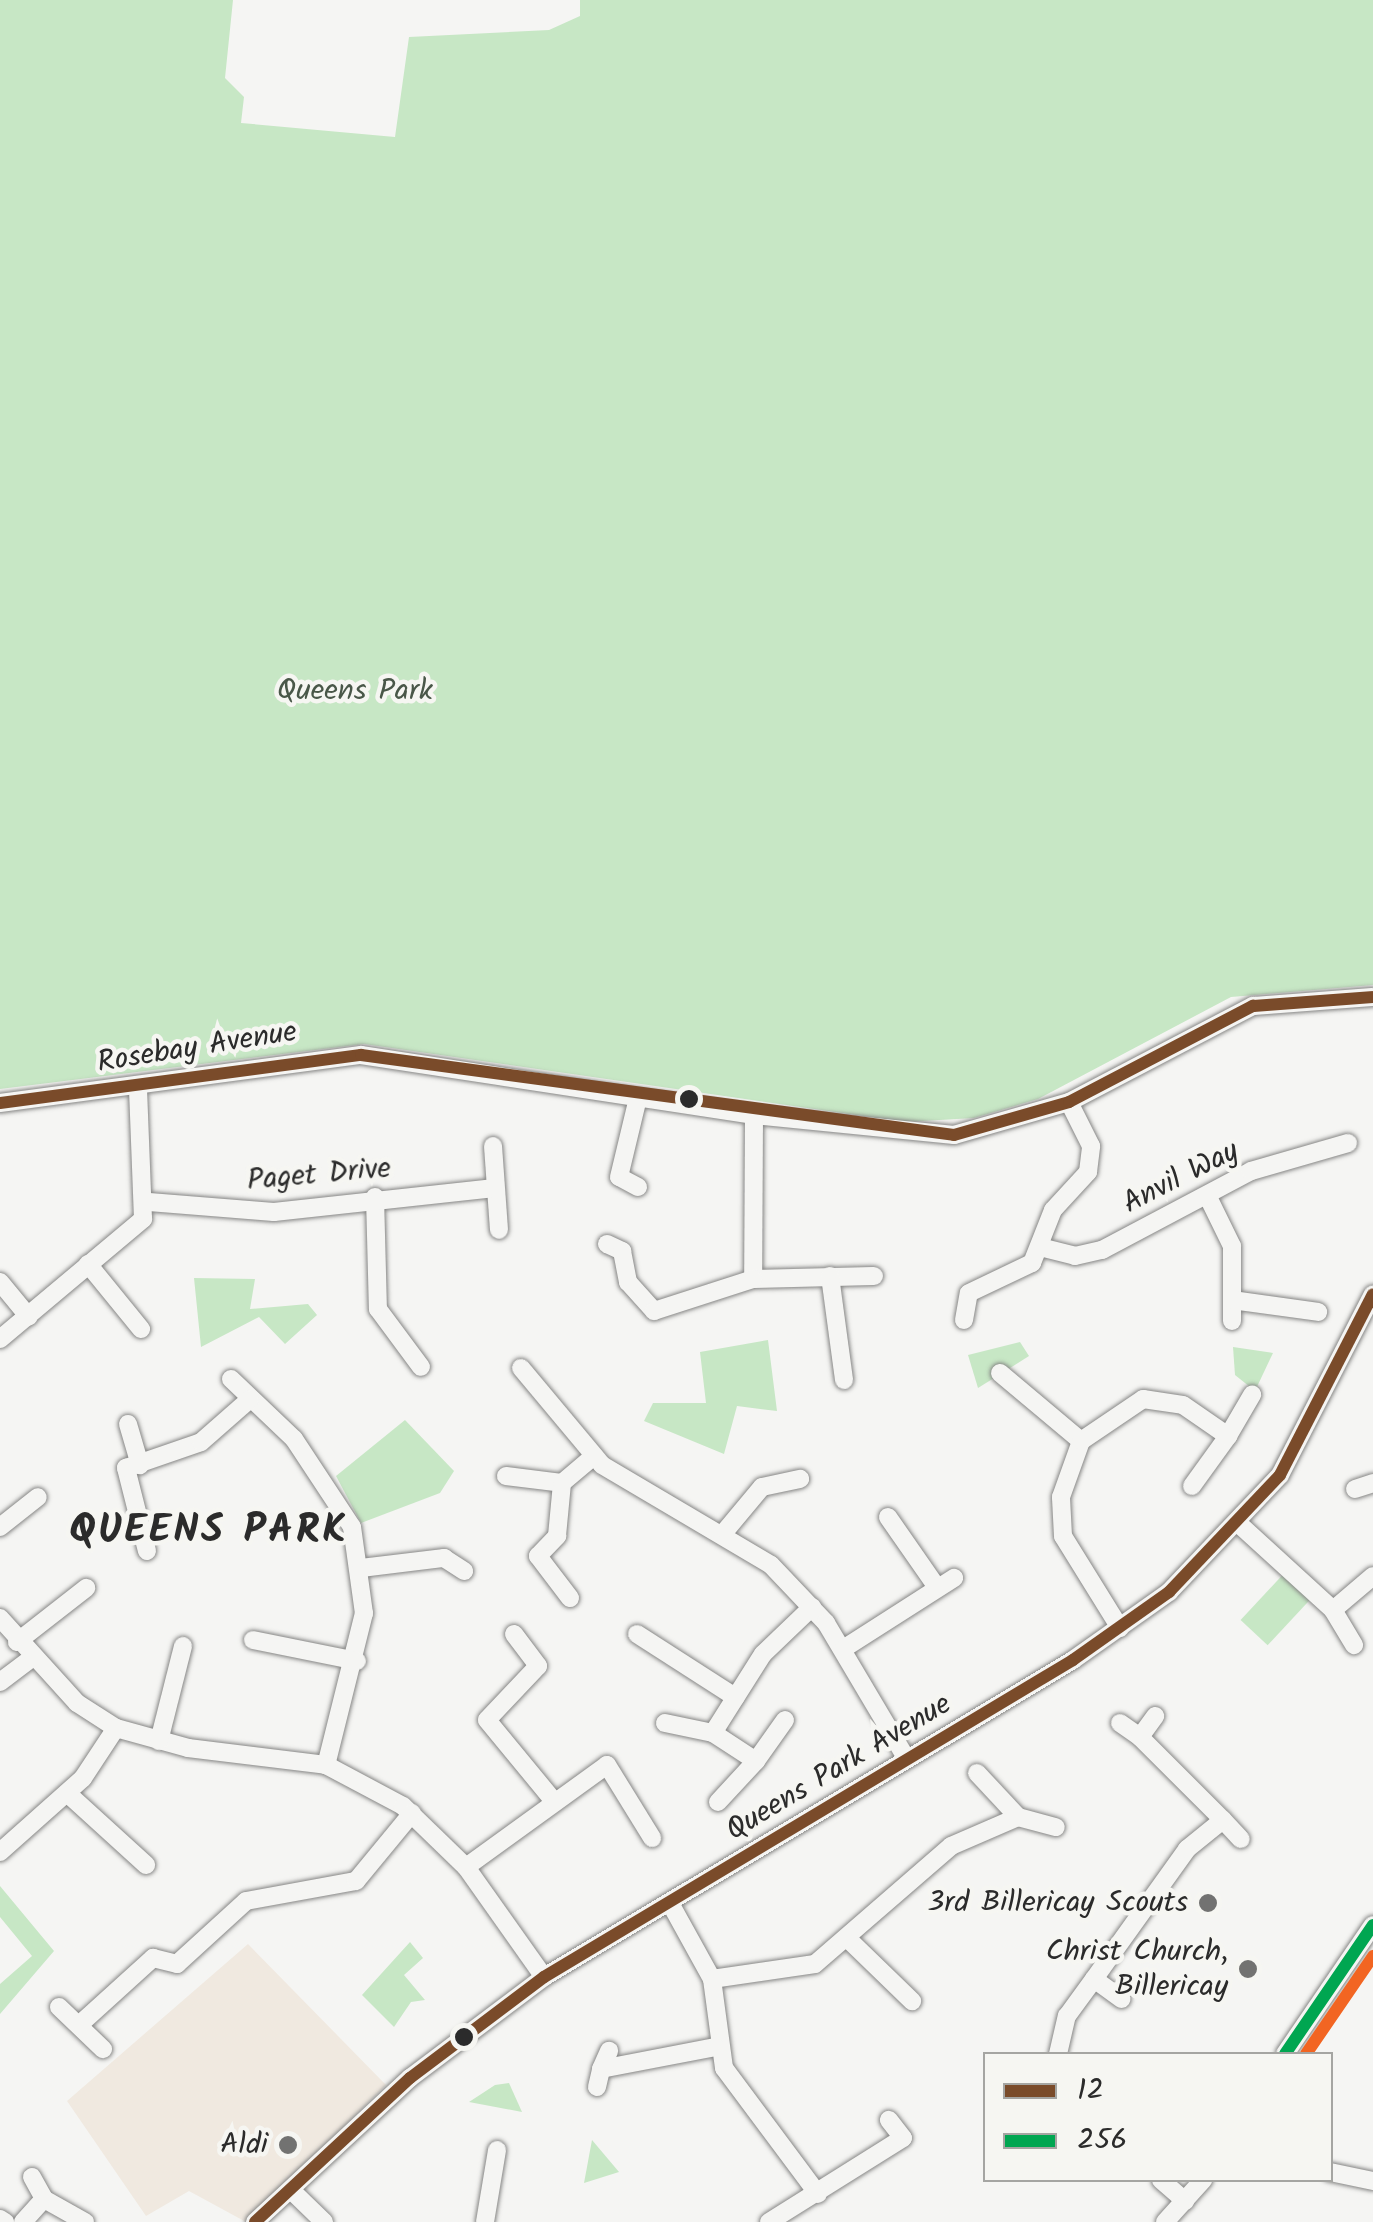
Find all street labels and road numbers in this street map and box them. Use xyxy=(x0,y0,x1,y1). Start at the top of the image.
street label: Rosebay Avenue xyxy=(95,1014,299,1082)
street label: Anvil Way xyxy=(1117,1134,1245,1222)
street label: Paget Drive xyxy=(246,1151,392,1199)
street label: Queens Park Avenue xyxy=(720,1687,958,1849)

